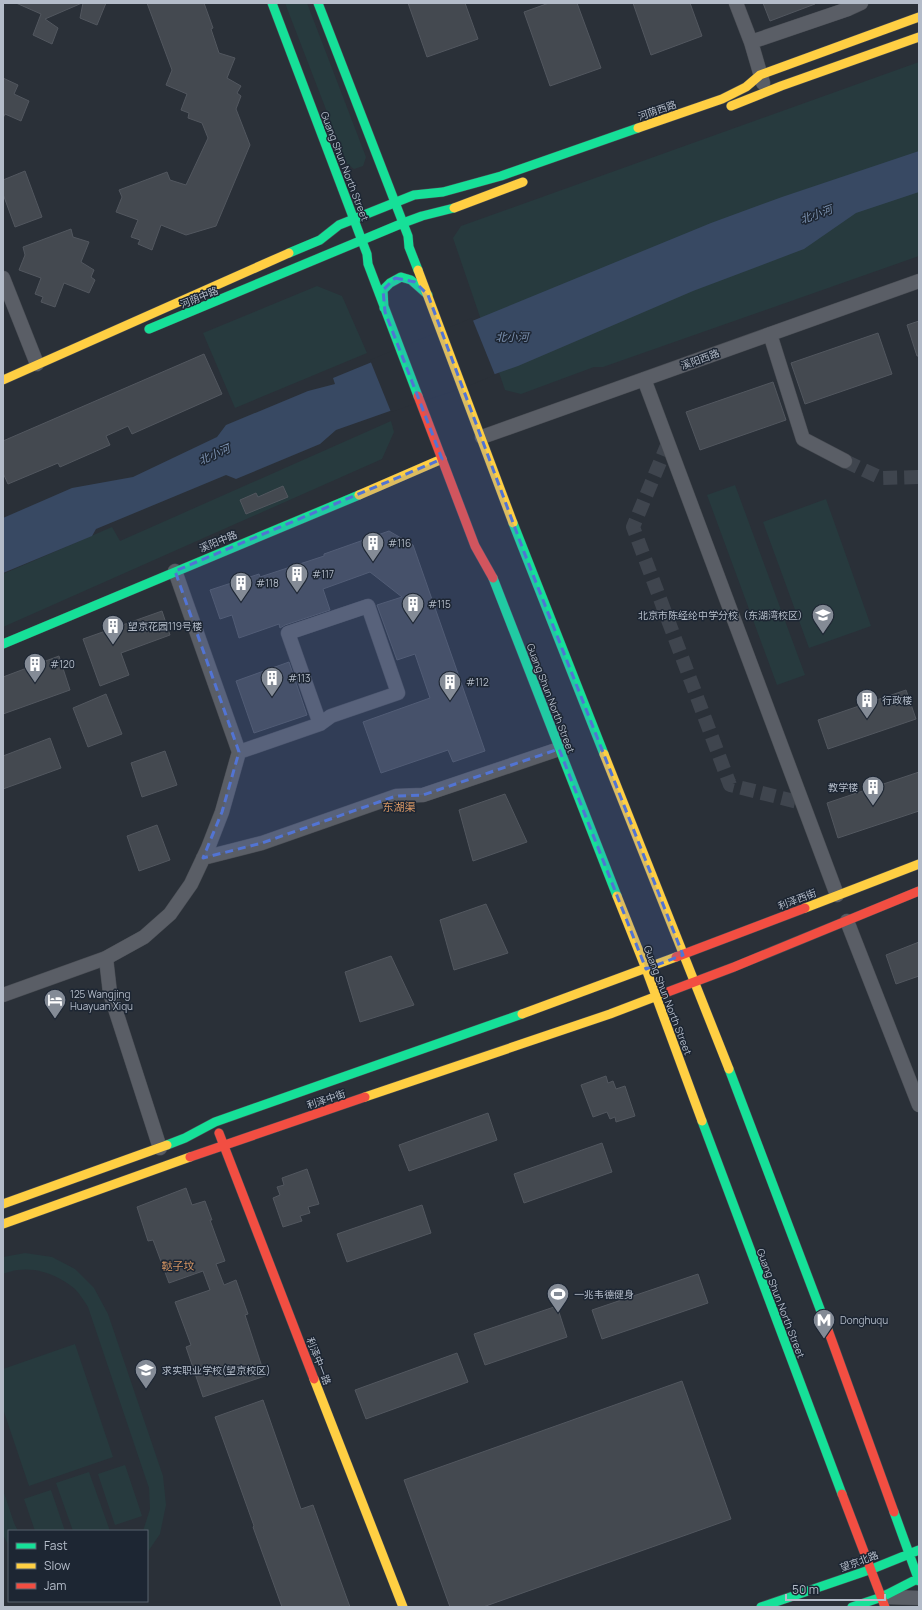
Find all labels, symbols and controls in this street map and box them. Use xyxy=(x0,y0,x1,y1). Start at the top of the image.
street label: 河荫西路 xyxy=(636,97,678,123)
street label: Guang Shun North Street xyxy=(318,109,372,223)
water label: 北小河 xyxy=(798,201,836,227)
street label: 河荫中路 xyxy=(178,283,220,311)
water label: 北小河 xyxy=(496,329,530,344)
street label: 溪阳西路 xyxy=(679,346,721,372)
water label: 北小河 xyxy=(196,440,234,468)
street label: 溪阳中路 xyxy=(197,527,239,555)
building icon: #116 xyxy=(360,530,386,563)
place label: #116 xyxy=(388,536,411,550)
building icon: #117 xyxy=(284,561,310,594)
place label: #117 xyxy=(312,567,334,581)
building icon: #118 xyxy=(228,570,254,603)
place label: #118 xyxy=(256,576,279,590)
building icon: #115 xyxy=(400,591,426,624)
place label: #115 xyxy=(428,597,451,611)
school or university icon: 北京市陈经纶中学分校（东湖湾校区） xyxy=(810,602,836,635)
place label: 北京市陈经纶中学分校（东湖湾校区） xyxy=(638,608,808,622)
building icon: 望京花园119号楼 xyxy=(100,613,126,646)
place label: 望京花园119号楼 xyxy=(128,619,202,633)
street label: Guang Shun North Street xyxy=(524,641,578,755)
building icon: #120 xyxy=(22,651,48,684)
place label: #120 xyxy=(50,657,75,671)
building icon: #113 xyxy=(259,665,285,698)
building icon: #112 xyxy=(437,669,463,702)
place label: #113 xyxy=(288,671,311,685)
place label: #112 xyxy=(466,675,489,689)
building icon: 行政楼 xyxy=(854,687,880,720)
place label: 行政楼 xyxy=(882,693,912,707)
building icon: 教学楼 xyxy=(860,774,886,807)
place label: 教学楼 xyxy=(828,780,858,794)
district label: 东湖渠 xyxy=(383,799,416,814)
street label: 利泽西街 xyxy=(776,885,818,913)
street label: Guang Shun North Street xyxy=(641,943,695,1057)
hotel icon: 125 Wangjing Huayuan Xiqu xyxy=(42,987,68,1020)
place label: 125 Wangjing Huayuan Xiqu xyxy=(70,987,133,1013)
street label: 利泽中街 xyxy=(305,1086,347,1112)
street label: Guang Shun North Street xyxy=(754,1246,808,1360)
district label: 鞑子坟 xyxy=(162,1258,195,1273)
sports icon: 一兆韦德健身 xyxy=(545,1281,571,1314)
place label: 一兆韦德健身 xyxy=(574,1287,634,1301)
metro station icon: Donghuqu xyxy=(811,1307,837,1340)
place label: Donghuqu xyxy=(840,1313,888,1327)
street label: 利泽中一路 xyxy=(304,1335,334,1387)
school or university icon: 求实职业学校(望京校区) xyxy=(133,1357,159,1390)
place label: 求实职业学校(望京校区) xyxy=(162,1363,271,1377)
legend xyxy=(8,1530,148,1602)
text: Fast xyxy=(44,1537,68,1554)
street label: 望京北路 xyxy=(838,1548,880,1574)
text: Slow xyxy=(44,1557,70,1574)
scale bar xyxy=(786,1576,885,1602)
text: Jam xyxy=(44,1577,66,1594)
text: 50 m xyxy=(792,1581,819,1598)

